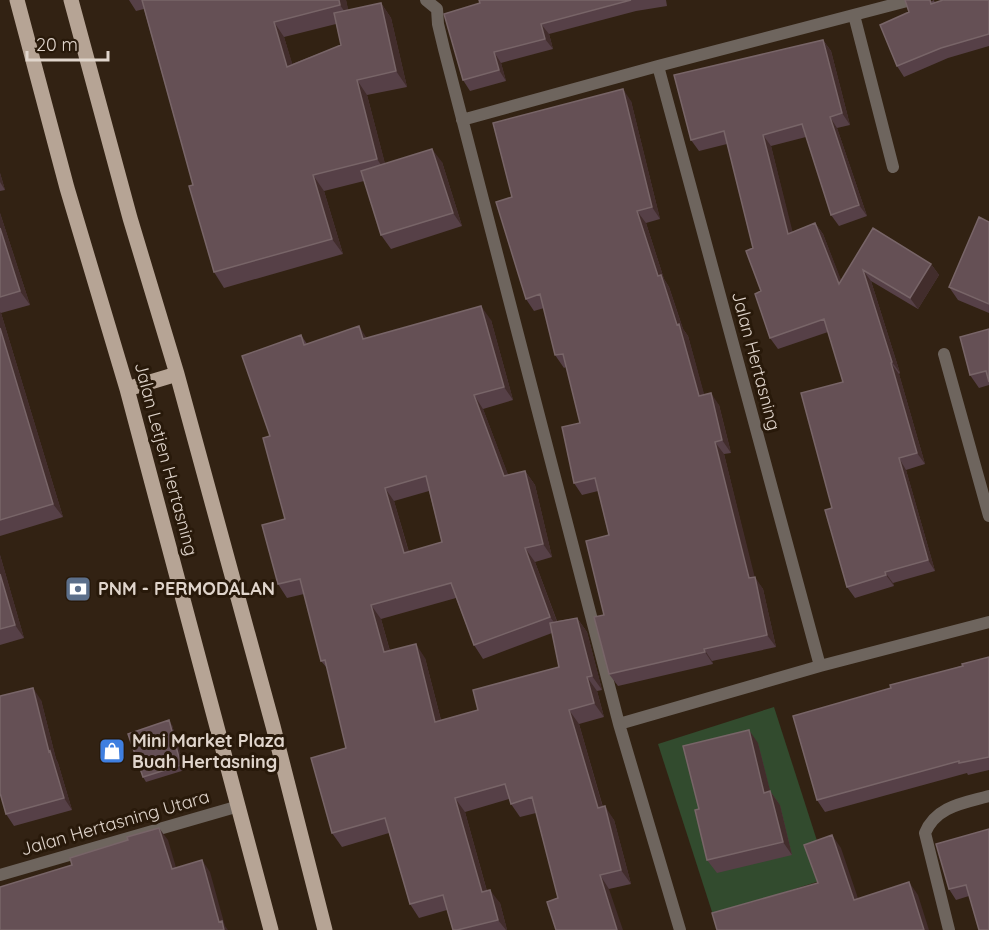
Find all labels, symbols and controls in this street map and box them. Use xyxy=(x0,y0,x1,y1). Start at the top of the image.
scale bar xyxy=(27,24,108,62)
text: 20 m xyxy=(36,33,78,56)
street label: Jalan Hertasning xyxy=(727,289,786,433)
street label: Jalan Letjen Hertasning xyxy=(130,360,203,558)
bank icon: PNM - PERMODALAN xyxy=(63,574,93,604)
place label: PNM - PERMODALAN xyxy=(98,577,275,600)
place label: Mini Market Plaza Buah Hertasning xyxy=(132,729,285,773)
shop icon: Mini Market Plaza Buah Hertasning xyxy=(97,736,127,766)
street label: Jalan Hertasning Utara xyxy=(18,785,212,860)

